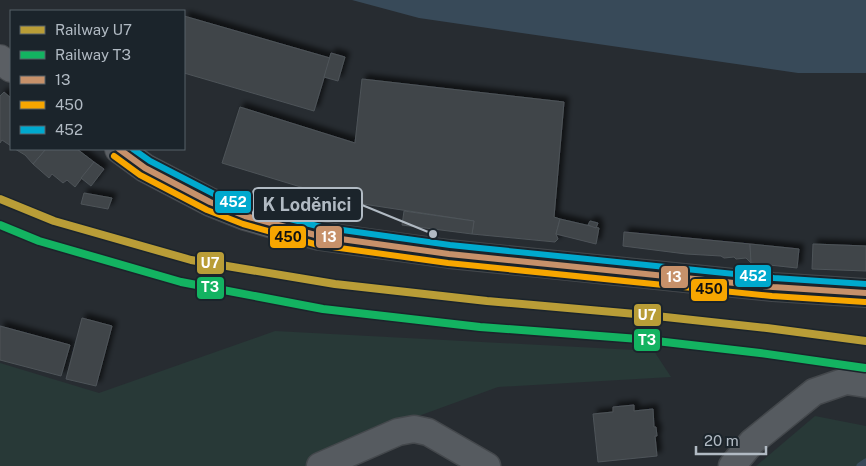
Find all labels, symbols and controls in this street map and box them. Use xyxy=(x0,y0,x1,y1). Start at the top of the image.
legend xyxy=(10,10,185,150)
text: Railway U7 xyxy=(55,21,132,38)
text: Railway T3 xyxy=(55,46,131,63)
text: 13 xyxy=(55,71,71,88)
text: 450 xyxy=(55,96,83,113)
text: 452 xyxy=(55,121,83,138)
callout: K Loděnici xyxy=(253,188,362,221)
line badge: 452 xyxy=(214,190,252,214)
text: 452 xyxy=(219,194,247,210)
text: K Loděnici xyxy=(263,194,351,215)
line badge: 450 xyxy=(269,225,307,249)
line badge: 13 xyxy=(315,225,343,249)
text: 450 xyxy=(274,229,302,245)
text: 13 xyxy=(321,229,337,245)
line badge: U7 xyxy=(196,251,225,275)
text: U7 xyxy=(201,255,220,271)
line badge: 452 xyxy=(734,264,772,288)
line badge: 13 xyxy=(660,265,689,289)
text: 452 xyxy=(739,268,767,284)
text: 13 xyxy=(666,269,682,285)
line badge: T3 xyxy=(196,276,225,300)
line badge: 450 xyxy=(690,278,728,302)
text: T3 xyxy=(201,279,219,295)
text: 450 xyxy=(695,281,723,297)
line badge: U7 xyxy=(633,303,662,327)
text: U7 xyxy=(638,307,657,323)
line badge: T3 xyxy=(633,328,661,352)
text: T3 xyxy=(638,332,656,348)
scale bar xyxy=(696,424,766,456)
text: 20 m xyxy=(704,432,739,449)

